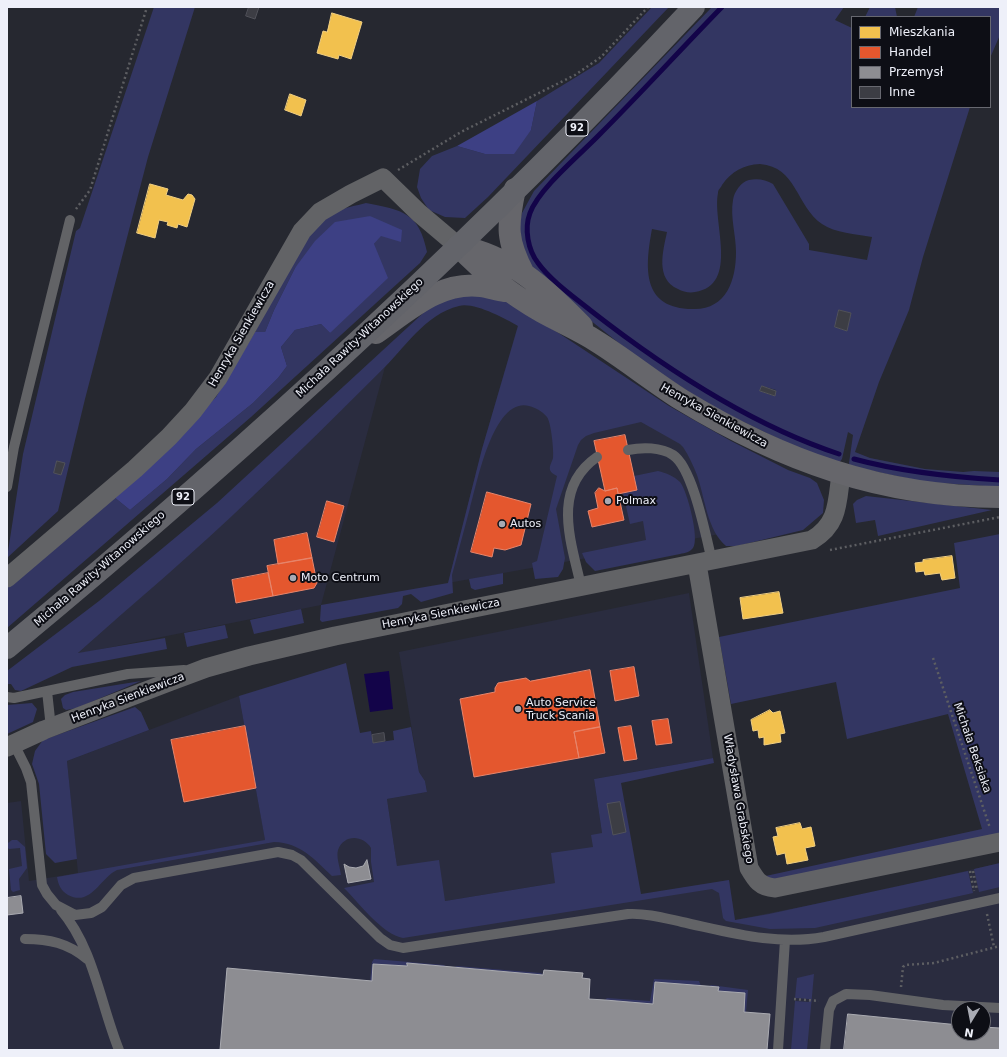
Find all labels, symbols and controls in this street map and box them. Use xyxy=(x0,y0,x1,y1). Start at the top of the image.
legend xyxy=(851,16,991,108)
text: Mieszkania xyxy=(889,25,955,39)
text: Handel xyxy=(889,45,931,59)
text: Przemysł xyxy=(889,65,943,79)
text: Inne xyxy=(889,85,915,99)
road number: 92 xyxy=(566,120,588,136)
street label: Michała Rawity-Witanowskiego xyxy=(294,276,426,400)
street label: Henryka Sienkiewicza xyxy=(206,279,278,389)
street label: Henryka Sienkiewicza xyxy=(658,381,770,451)
road number: 92 xyxy=(172,489,194,505)
place label: Polmax xyxy=(616,494,656,508)
marker: Polmax xyxy=(603,496,613,506)
street label: Michała Rawity-Witanowskiego xyxy=(32,509,168,629)
place label: Autos xyxy=(510,517,541,531)
marker: Autos xyxy=(497,519,507,529)
place label: Moto Centrum xyxy=(301,571,380,585)
marker: Moto Centrum xyxy=(288,573,298,583)
street label: Henryka Sienkiewicza xyxy=(381,596,501,632)
street label: Henryka Sienkiewicza xyxy=(70,670,186,726)
place label: Auto Service Truck Scania xyxy=(526,696,596,722)
street label: Michała Beksiaka xyxy=(950,701,994,795)
marker: Auto Service Truck Scania xyxy=(513,704,523,714)
street label: Władysława Grabskiego xyxy=(720,733,756,865)
north arrow xyxy=(951,1001,991,1041)
text: N xyxy=(963,1025,975,1040)

